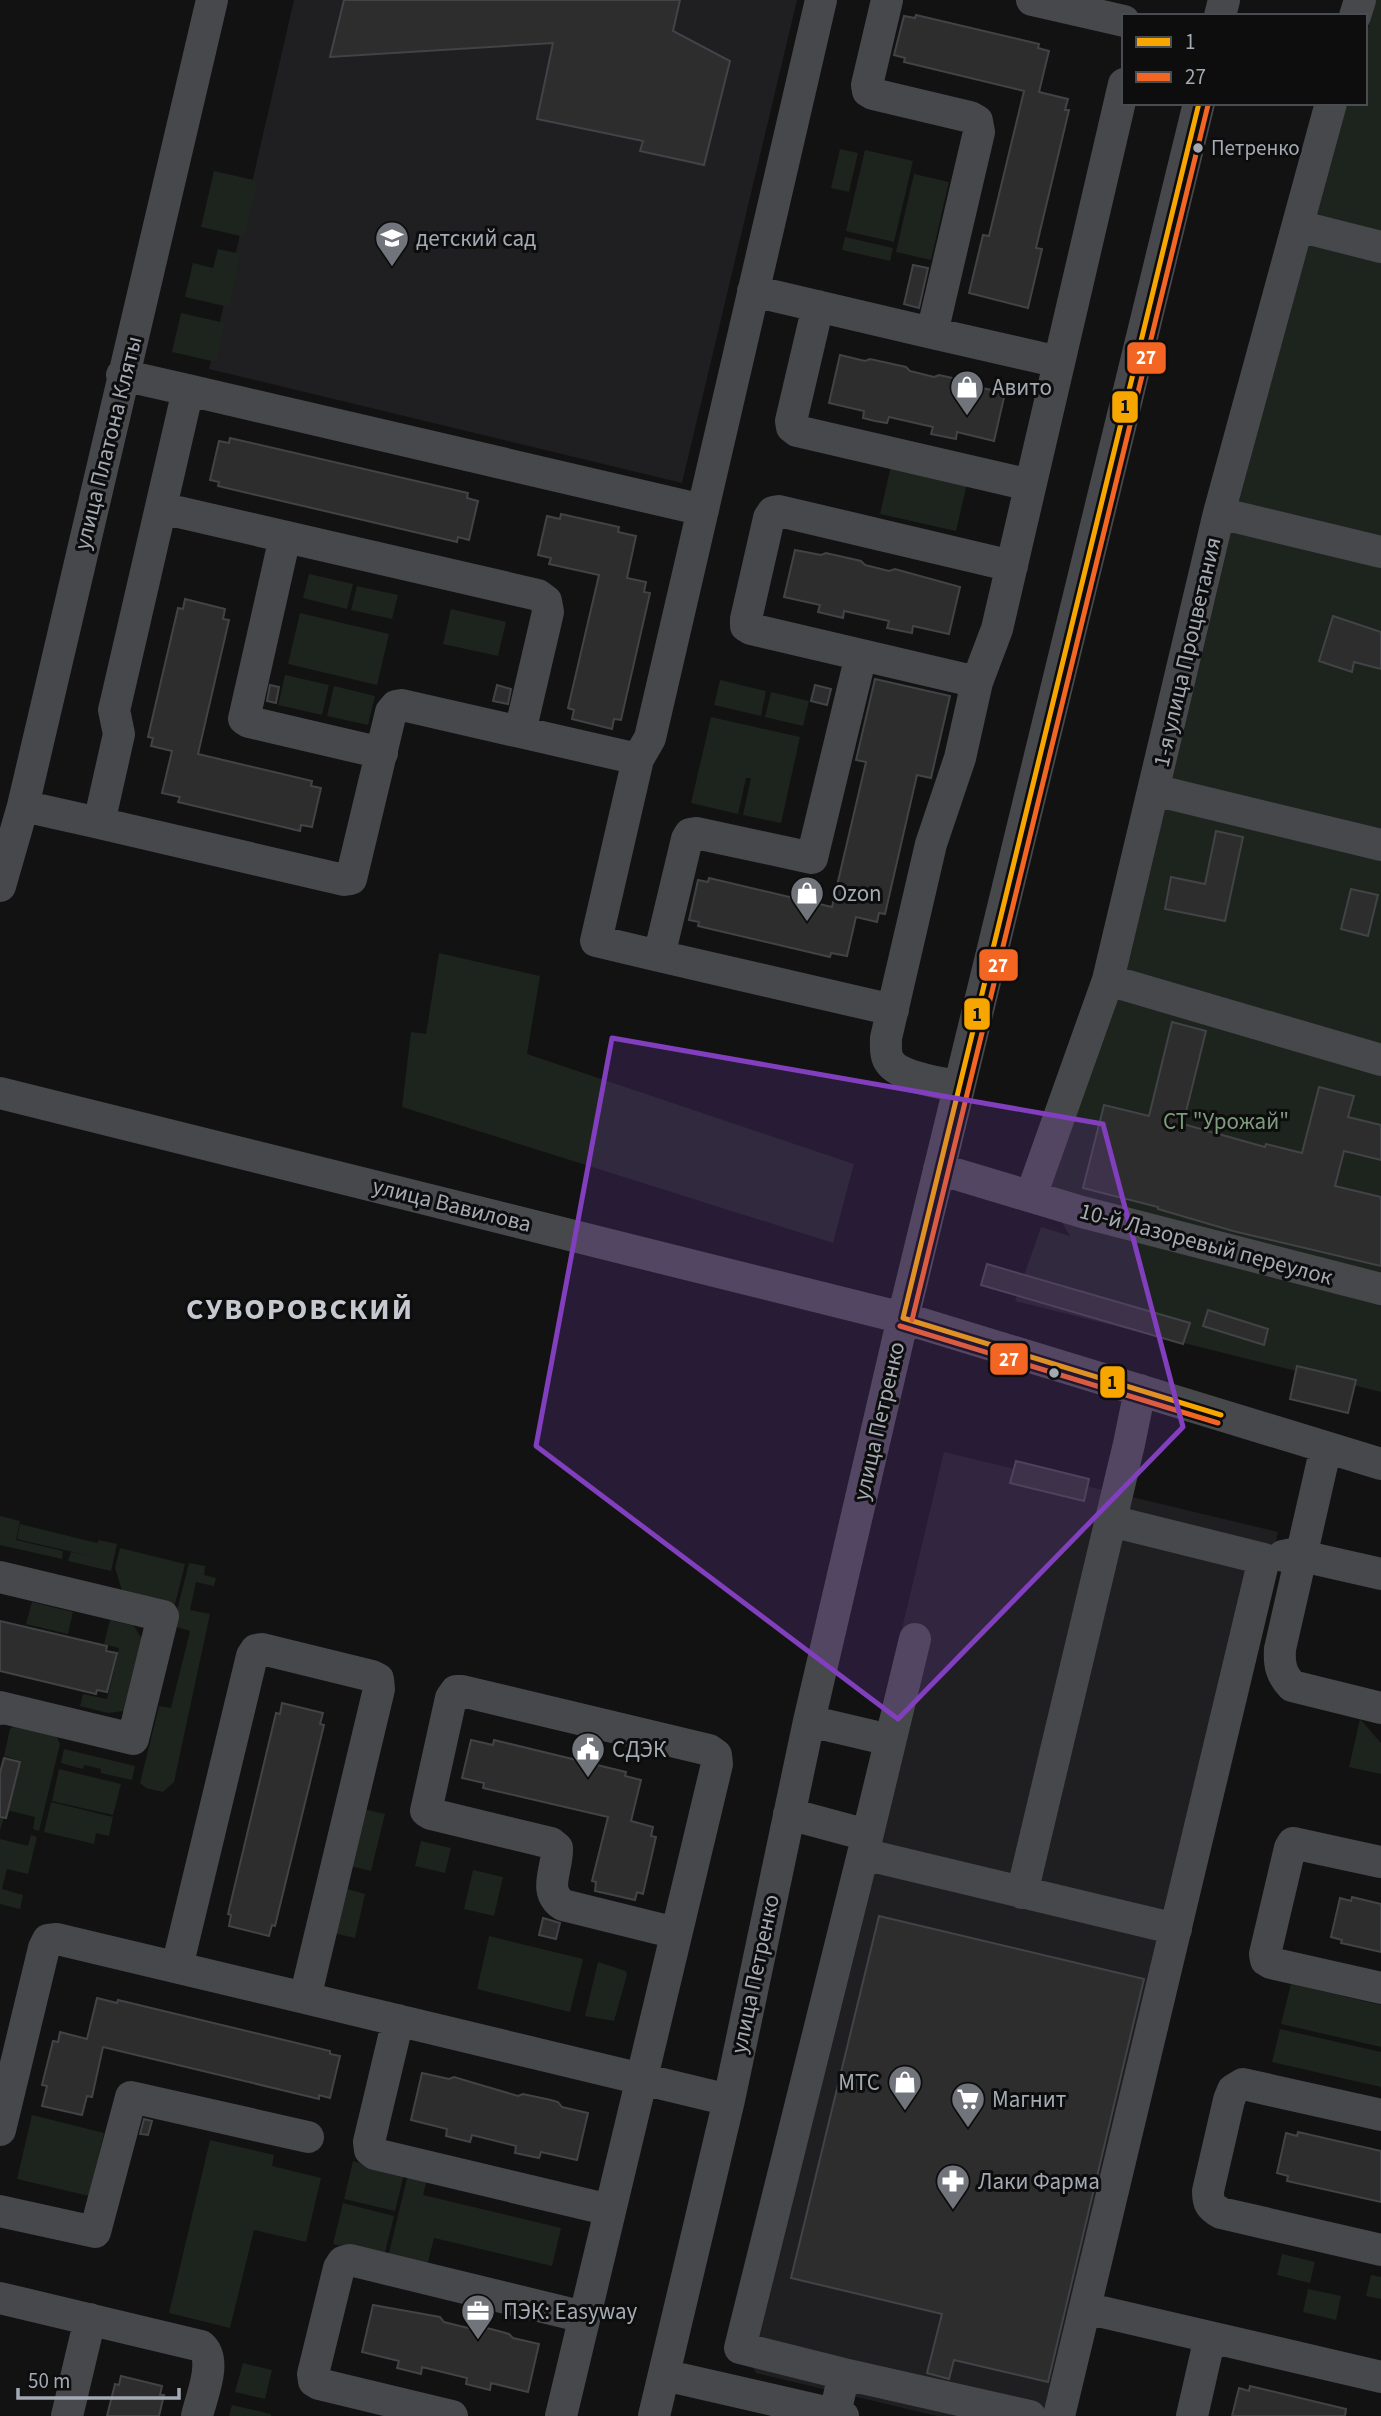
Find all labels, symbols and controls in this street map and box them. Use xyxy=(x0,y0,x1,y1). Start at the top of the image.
legend xyxy=(1122,14,1367,105)
text: 1 xyxy=(1185,27,1195,57)
text: 27 xyxy=(1185,62,1206,92)
place label: Петренко xyxy=(1211,133,1300,163)
marker: Петренко xyxy=(1191,141,1205,155)
school or university icon: детский сад xyxy=(373,219,411,268)
place label: детский сад xyxy=(416,222,536,255)
street label: улица Платона Кляты xyxy=(66,333,150,553)
line badge: 27 xyxy=(1126,341,1167,375)
text: 27 xyxy=(1136,345,1156,372)
shop icon: Авито xyxy=(948,368,986,417)
place label: Авито xyxy=(992,371,1052,404)
line badge: 1 xyxy=(1111,390,1139,424)
text: 1 xyxy=(1120,394,1130,421)
street label: 1-я улица Процветания xyxy=(1145,534,1229,770)
shop icon: Ozon xyxy=(788,874,826,923)
place label: Ozon xyxy=(832,877,882,910)
line badge: 27 xyxy=(978,948,1019,982)
text: 27 xyxy=(988,953,1008,980)
line badge: 1 xyxy=(963,997,991,1031)
text: 1 xyxy=(972,1002,982,1029)
park label: СТ "Урожай" xyxy=(1163,1105,1289,1138)
street label: улица Вавилова xyxy=(369,1169,535,1241)
street label: 10-й Лазоревый переулок xyxy=(1076,1194,1337,1294)
district label: СУВОРОВСКИЙ xyxy=(186,1288,414,1331)
street label: улица Петренко xyxy=(845,1338,913,1504)
line badge: 27 xyxy=(989,1342,1029,1376)
text: 27 xyxy=(999,1347,1019,1374)
line badge: 1 xyxy=(1099,1365,1126,1399)
unlabelled marker xyxy=(1047,1366,1061,1380)
text: 1 xyxy=(1107,1370,1117,1397)
public building icon: СДЭК xyxy=(569,1730,607,1779)
place label: СДЭК xyxy=(612,1733,667,1766)
street label: улица Петренко xyxy=(722,1891,788,2057)
shop icon: МТС xyxy=(886,2063,924,2112)
place label: МТС xyxy=(838,2066,880,2099)
supermarket icon: Магнит xyxy=(949,2080,987,2129)
place label: Магнит xyxy=(992,2083,1066,2116)
pharmacy icon: Лаки Фарма xyxy=(934,2162,972,2211)
place label: Лаки Фарма xyxy=(978,2165,1100,2198)
office icon: ПЭК: Easyway xyxy=(459,2292,497,2341)
place label: ПЭК: Easyway xyxy=(503,2295,638,2328)
scale bar xyxy=(18,2356,178,2400)
text: 50 m xyxy=(28,2366,70,2396)

